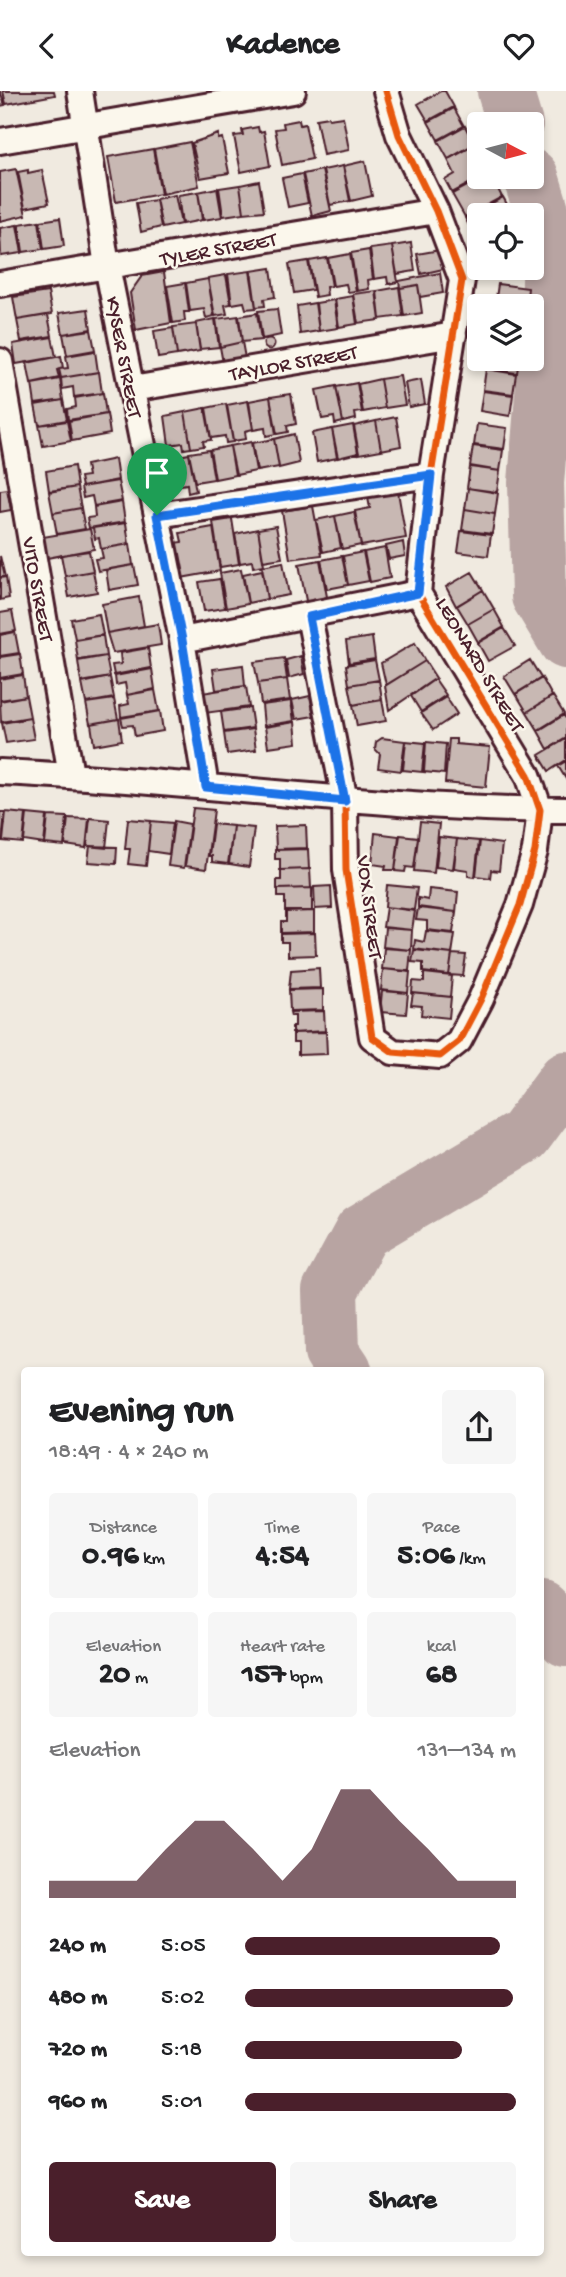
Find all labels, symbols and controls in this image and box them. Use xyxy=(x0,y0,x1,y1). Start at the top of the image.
icon: back xyxy=(28,27,66,65)
text: Kadence xyxy=(226,27,340,65)
icon: heart xyxy=(500,27,538,65)
north arrow xyxy=(467,112,544,189)
map controls xyxy=(467,112,544,371)
button: locate xyxy=(467,203,544,280)
street label: TYLER STREET xyxy=(158,229,280,274)
button: layers xyxy=(467,294,544,371)
street label: KYSER STREET xyxy=(98,295,146,421)
street label: TAYLOR STREET xyxy=(227,342,360,389)
pin xyxy=(127,443,187,515)
icon: arrive xyxy=(138,454,176,492)
street label: VITO STREET xyxy=(14,535,57,645)
street label: LEONARD STREET xyxy=(428,594,528,738)
street label: VOX STREET xyxy=(349,854,386,961)
button: share xyxy=(442,1390,516,1464)
text: Evening run xyxy=(49,1391,233,1435)
text: 18:49 · 4 × 240 m xyxy=(49,1439,209,1466)
text: Distance xyxy=(90,1517,157,1540)
text: Time xyxy=(265,1517,300,1540)
text: Pace xyxy=(423,1517,460,1540)
text: 0.96 xyxy=(82,1540,139,1575)
text: 4:54 xyxy=(256,1540,309,1575)
text: 5:06 xyxy=(397,1540,455,1575)
text: km xyxy=(139,1548,165,1571)
text: /km xyxy=(455,1548,486,1571)
text: Elevation xyxy=(86,1636,161,1659)
text: Heart rate xyxy=(240,1636,325,1659)
text: kcal xyxy=(427,1636,456,1659)
text: 20 xyxy=(99,1659,130,1694)
text: 157 xyxy=(242,1659,286,1694)
text: 68 xyxy=(426,1659,457,1694)
text: m xyxy=(130,1667,148,1690)
text: bpm xyxy=(286,1667,323,1690)
text: Elevation xyxy=(49,1738,140,1765)
text: 131–134 m xyxy=(418,1738,516,1765)
text: 240 m xyxy=(49,1933,106,1960)
text: 5:05 xyxy=(161,1933,205,1960)
text: 480 m xyxy=(49,1985,107,2012)
text: 5:02 xyxy=(161,1985,205,2012)
text: 720 m xyxy=(49,2037,107,2064)
text: 5:18 xyxy=(161,2037,202,2064)
text: 960 m xyxy=(49,2089,107,2116)
text: 5:01 xyxy=(161,2089,203,2116)
button: Save xyxy=(49,2162,276,2242)
button: Share xyxy=(290,2162,516,2242)

